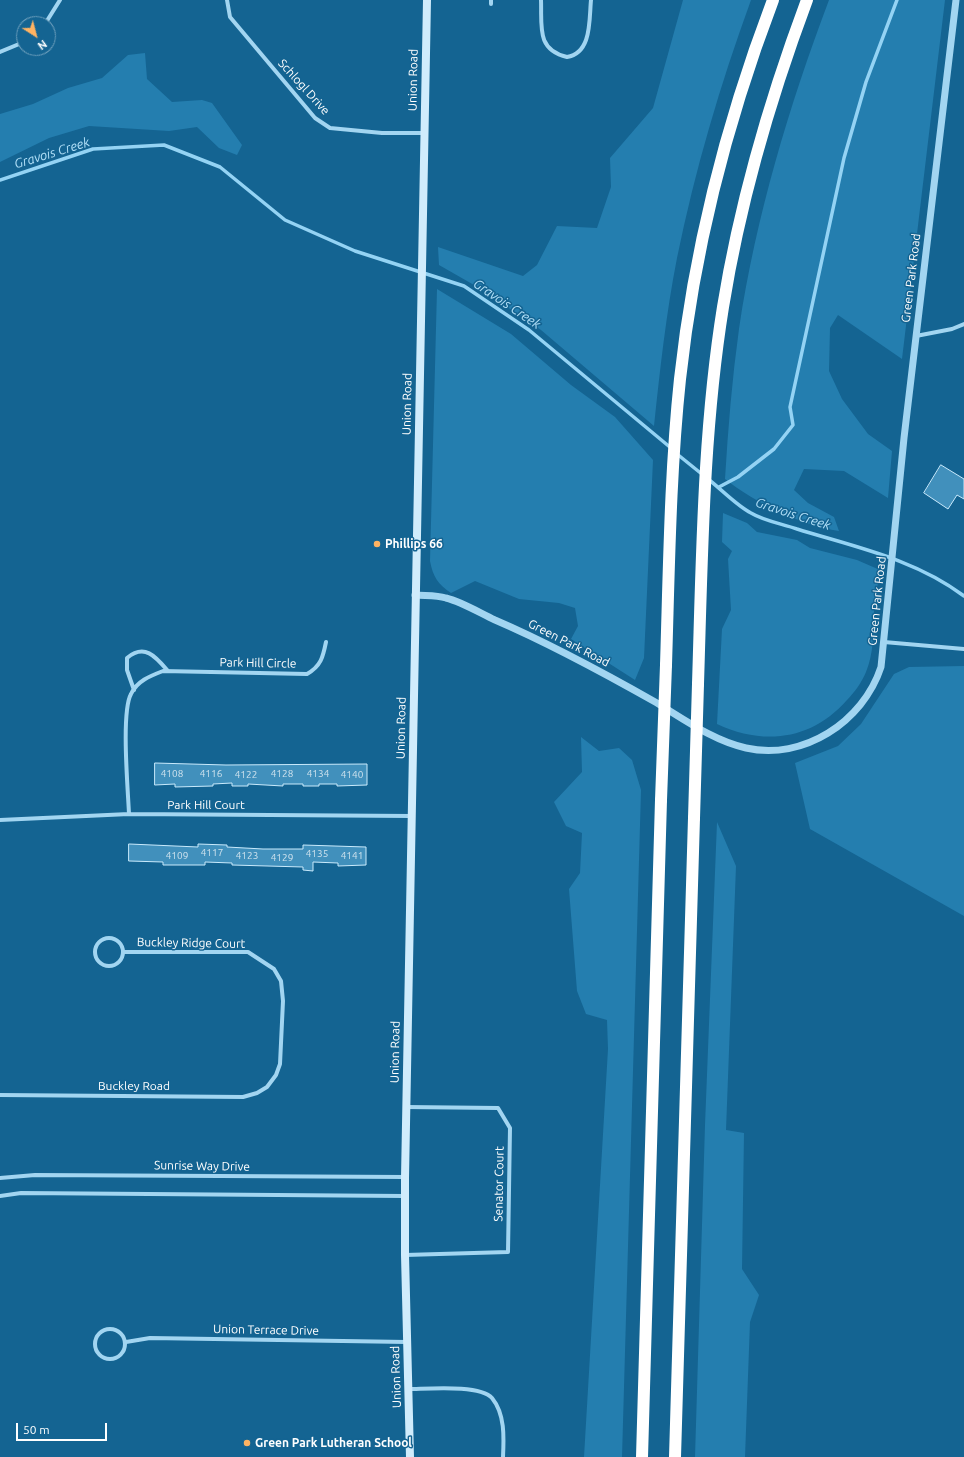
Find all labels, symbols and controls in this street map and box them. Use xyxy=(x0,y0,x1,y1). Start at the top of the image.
north arrow xyxy=(16,16,56,56)
text: N xyxy=(36,38,49,52)
street label: Union Road xyxy=(405,49,421,111)
street label: Schlogl Drive xyxy=(275,56,333,118)
water label: Gravois Creek xyxy=(12,134,92,172)
street label: Green Park Road xyxy=(898,233,924,323)
water label: Gravois Creek xyxy=(470,276,544,332)
street label: Union Road xyxy=(399,373,415,435)
water label: Gravois Creek xyxy=(753,494,833,534)
place label: Phillips 66 xyxy=(385,537,443,551)
marker: Phillips 66 xyxy=(372,539,382,549)
street label: Green Park Road xyxy=(865,556,889,646)
street label: Green Park Road xyxy=(526,616,612,670)
street label: Park Hill Circle xyxy=(219,655,297,671)
street label: Union Road xyxy=(393,697,409,759)
house number: 4108 xyxy=(161,768,183,780)
house number: 4116 xyxy=(200,768,222,780)
house number: 4128 xyxy=(271,768,293,780)
house number: 4134 xyxy=(307,768,329,780)
house number: 4122 xyxy=(235,769,257,781)
house number: 4140 xyxy=(341,769,363,781)
street label: Park Hill Court xyxy=(167,798,245,812)
house number: 4117 xyxy=(201,847,223,859)
house number: 4135 xyxy=(306,848,328,860)
house number: 4109 xyxy=(166,850,188,862)
house number: 4123 xyxy=(236,850,258,862)
house number: 4141 xyxy=(341,850,363,862)
house number: 4129 xyxy=(271,852,293,864)
street label: Buckley Ridge Court xyxy=(137,935,245,951)
street label: Union Road xyxy=(387,1021,403,1083)
street label: Buckley Road xyxy=(98,1079,170,1093)
street label: Senator Court xyxy=(491,1146,507,1222)
street label: Sunrise Way Drive xyxy=(154,1158,250,1174)
street label: Union Terrace Drive xyxy=(213,1322,319,1338)
street label: Union Road xyxy=(388,1346,404,1408)
scale bar xyxy=(18,1415,109,1441)
text: 50 m xyxy=(23,1423,50,1436)
place label: Green Park Lutheran School xyxy=(255,1436,412,1450)
marker: Green Park Lutheran School xyxy=(242,1438,252,1448)

